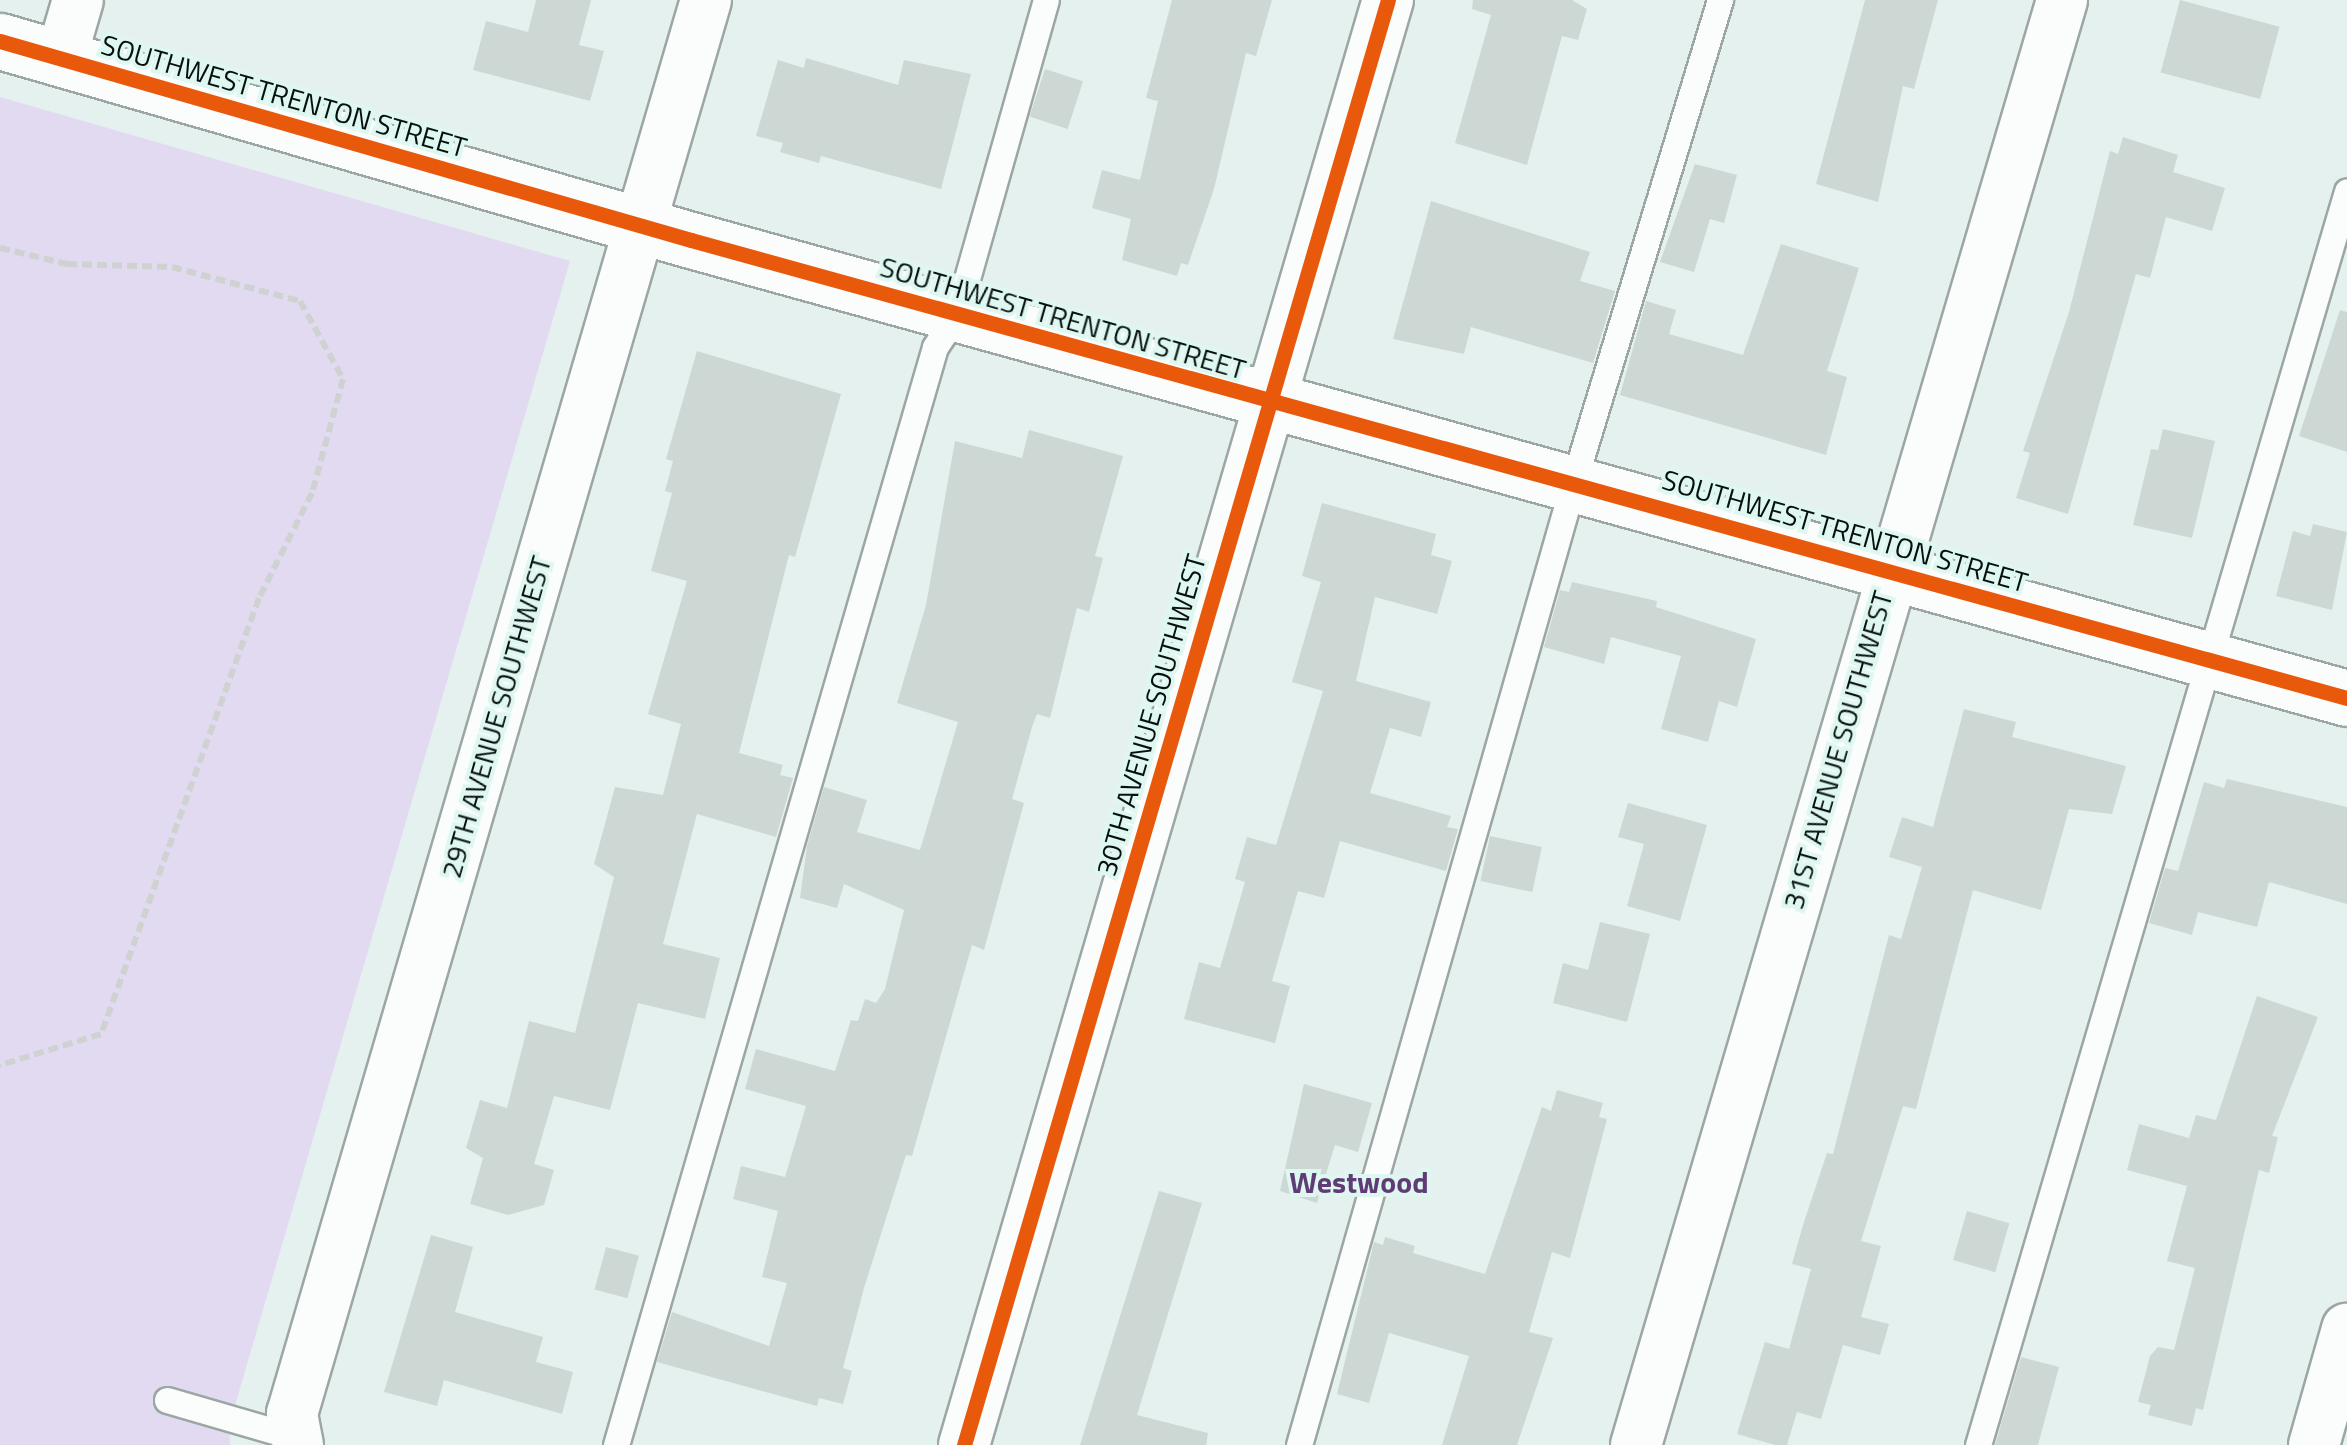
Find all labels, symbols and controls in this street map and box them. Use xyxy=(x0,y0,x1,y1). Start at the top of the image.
street label: SOUTHWEST TRENTON STREET xyxy=(97,28,471,164)
street label: SOUTHWEST TRENTON STREET xyxy=(876,250,1250,386)
street label: SOUTHWEST TRENTON STREET xyxy=(1658,463,2032,599)
street label: 30TH AVENUE SOUTHWEST xyxy=(1089,550,1213,880)
street label: 29TH AVENUE SOUTHWEST xyxy=(434,552,558,882)
street label: 31ST AVENUE SOUTHWEST xyxy=(1776,587,1900,913)
district label: Westwood xyxy=(1289,1164,1429,1200)

